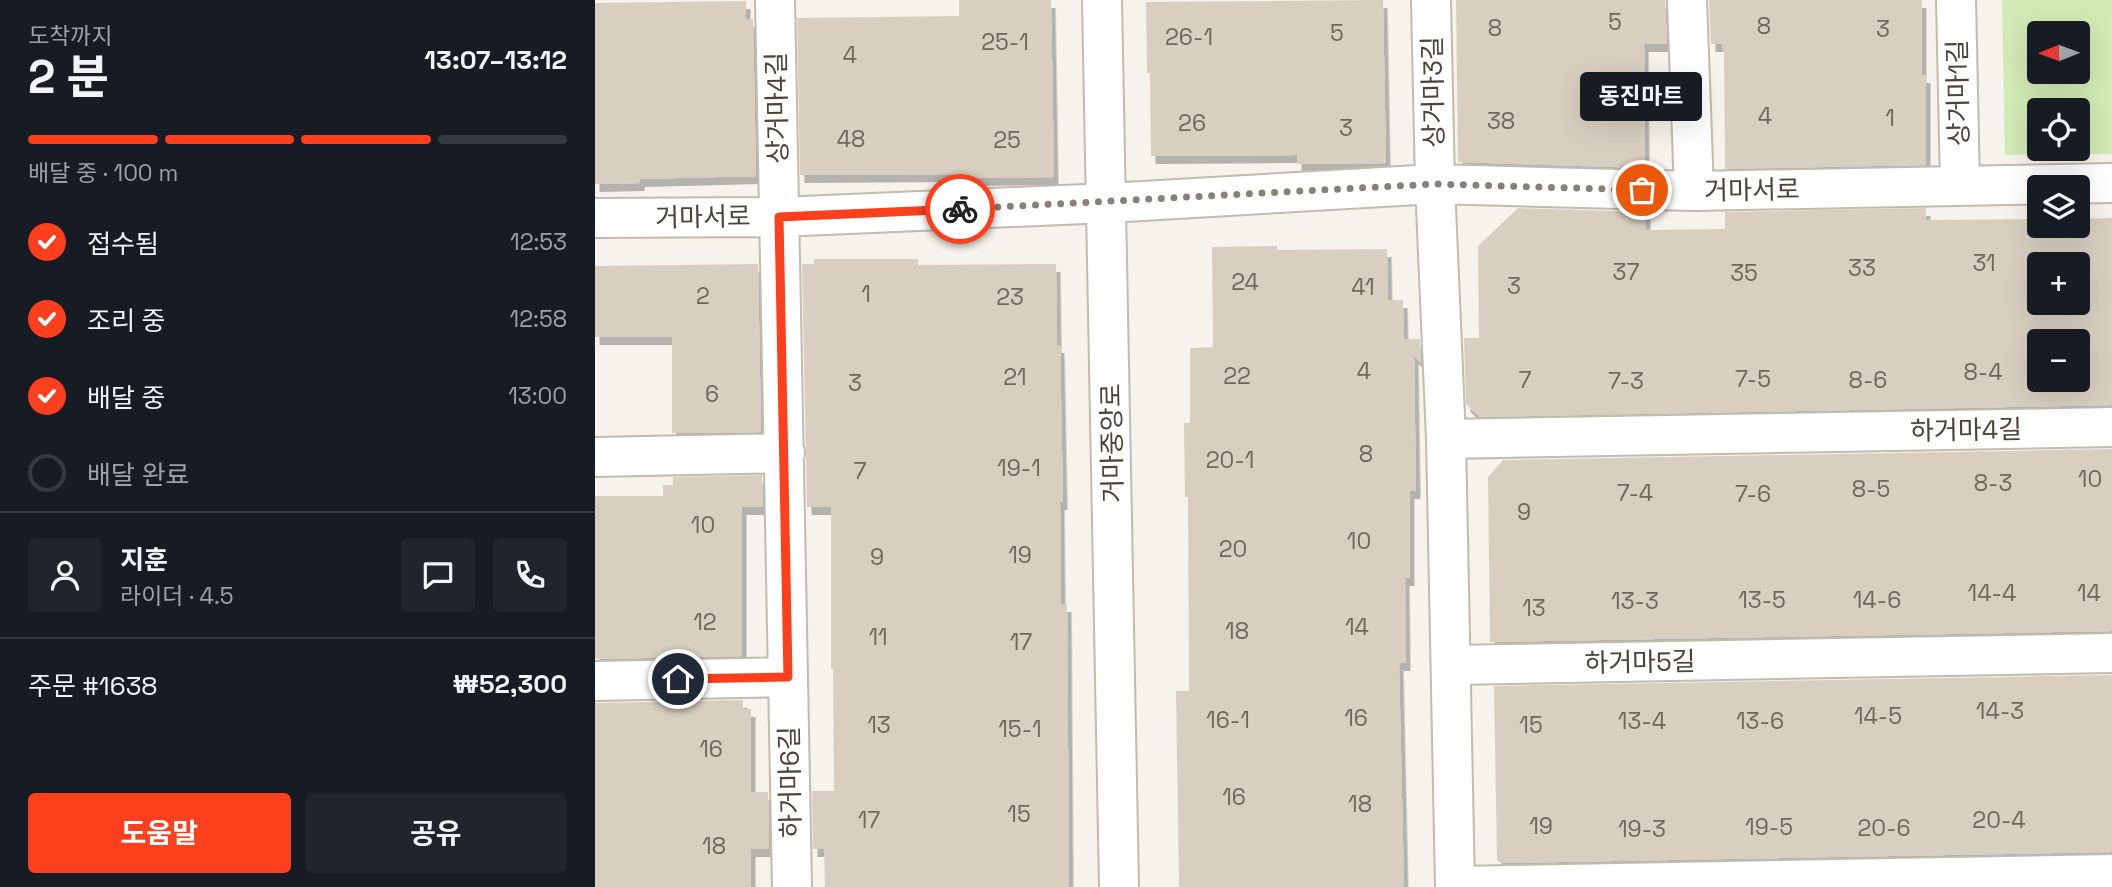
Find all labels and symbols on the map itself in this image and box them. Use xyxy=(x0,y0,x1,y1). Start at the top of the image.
house number: 5 xyxy=(1608,7,1622,37)
house number: 8 xyxy=(1757,11,1771,41)
house number: 8 xyxy=(1488,13,1502,43)
house number: 3 xyxy=(1876,14,1890,44)
house number: 5 xyxy=(1330,18,1344,48)
north arrow xyxy=(2027,21,2089,84)
house number: 26-1 xyxy=(1165,22,1213,52)
house number: 25-1 xyxy=(981,27,1029,57)
street label: 상거마3길 xyxy=(1415,36,1451,148)
street label: 상거마1길 xyxy=(1940,39,1976,147)
house number: 4 xyxy=(843,40,857,70)
street label: 상거마4길 xyxy=(759,52,795,164)
callout: 동진마트 xyxy=(1581,71,1703,120)
house number: 4 xyxy=(1758,101,1772,131)
house number: 1 xyxy=(1885,103,1895,133)
house number: 38 xyxy=(1487,106,1515,136)
house number: 26 xyxy=(1178,108,1206,138)
house number: 3 xyxy=(1339,113,1353,143)
house number: 48 xyxy=(837,124,865,154)
house number: 25 xyxy=(993,125,1021,155)
pin xyxy=(1612,160,1672,220)
street label: 거마서로 xyxy=(1704,172,1800,208)
courier xyxy=(925,174,995,244)
street label: 거마서로 xyxy=(655,199,751,235)
house number: 31 xyxy=(1972,248,1996,278)
house number: 33 xyxy=(1848,253,1876,283)
house number: 37 xyxy=(1613,257,1639,287)
house number: 35 xyxy=(1730,258,1758,288)
house number: 24 xyxy=(1231,267,1259,297)
house number: 3 xyxy=(1507,271,1521,301)
house number: 41 xyxy=(1351,272,1375,302)
house number: 1 xyxy=(861,279,871,309)
house number: 2 xyxy=(696,281,710,311)
house number: 23 xyxy=(996,282,1024,312)
house number: 4 xyxy=(1357,356,1371,386)
house number: 8-4 xyxy=(1963,357,2003,387)
house number: 22 xyxy=(1223,361,1251,391)
house number: 21 xyxy=(1003,362,1027,392)
house number: 7-5 xyxy=(1735,364,1771,394)
house number: 7 xyxy=(1519,365,1532,395)
house number: 8-6 xyxy=(1849,365,1887,395)
house number: 7-3 xyxy=(1608,366,1644,396)
house number: 3 xyxy=(848,368,862,398)
house number: 6 xyxy=(705,379,719,409)
street label: 거마중앙로 xyxy=(1094,383,1130,503)
street label: 하거마4길 xyxy=(1910,412,2022,448)
house number: 8 xyxy=(1359,439,1373,469)
house number: 20-1 xyxy=(1206,445,1254,475)
house number: 19-1 xyxy=(997,453,1041,483)
house number: 7 xyxy=(854,456,867,486)
house number: 10 xyxy=(2078,464,2102,494)
house number: 8-3 xyxy=(1974,468,2012,498)
house number: 8-5 xyxy=(1852,474,1890,504)
house number: 7-4 xyxy=(1617,478,1653,508)
house number: 7-6 xyxy=(1735,479,1771,509)
house number: 9 xyxy=(1517,497,1531,527)
house number: 10 xyxy=(691,510,715,540)
house number: 10 xyxy=(1347,526,1371,556)
house number: 20 xyxy=(1219,534,1247,564)
house number: 19 xyxy=(1008,540,1032,570)
house number: 9 xyxy=(870,542,884,572)
house number: 14-4 xyxy=(1968,578,2016,608)
house number: 14 xyxy=(2077,578,2101,608)
house number: 13-5 xyxy=(1738,585,1786,615)
house number: 14-6 xyxy=(1853,585,1901,615)
house number: 13-3 xyxy=(1611,586,1659,616)
house number: 13 xyxy=(1522,593,1546,623)
house number: 12 xyxy=(693,607,717,637)
house number: 14 xyxy=(1345,612,1369,642)
house number: 18 xyxy=(1225,616,1249,646)
house number: 11 xyxy=(868,622,888,652)
house number: 17 xyxy=(1010,627,1032,657)
street label: 하거마5길 xyxy=(1584,644,1696,680)
pin xyxy=(648,649,708,709)
house number: 14-3 xyxy=(1976,696,2024,726)
house number: 14-5 xyxy=(1854,701,1902,731)
house number: 16 xyxy=(1344,703,1368,733)
house number: 16-1 xyxy=(1206,705,1250,735)
house number: 13-4 xyxy=(1618,706,1666,736)
house number: 13-6 xyxy=(1736,706,1784,736)
house number: 13 xyxy=(867,710,891,740)
house number: 15 xyxy=(1519,710,1543,740)
house number: 15-1 xyxy=(998,714,1042,744)
street label: 하거마6길 xyxy=(772,726,808,838)
house number: 16 xyxy=(699,734,723,764)
house number: 16 xyxy=(1222,782,1246,812)
house number: 18 xyxy=(1348,789,1372,819)
house number: 15 xyxy=(1007,799,1031,829)
house number: 17 xyxy=(858,805,880,835)
house number: 20-4 xyxy=(1972,805,2026,835)
house number: 19 xyxy=(1529,811,1553,841)
house number: 19-5 xyxy=(1745,812,1793,842)
house number: 20-6 xyxy=(1857,813,1911,843)
house number: 19-3 xyxy=(1618,814,1666,844)
house number: 18 xyxy=(702,831,726,861)

